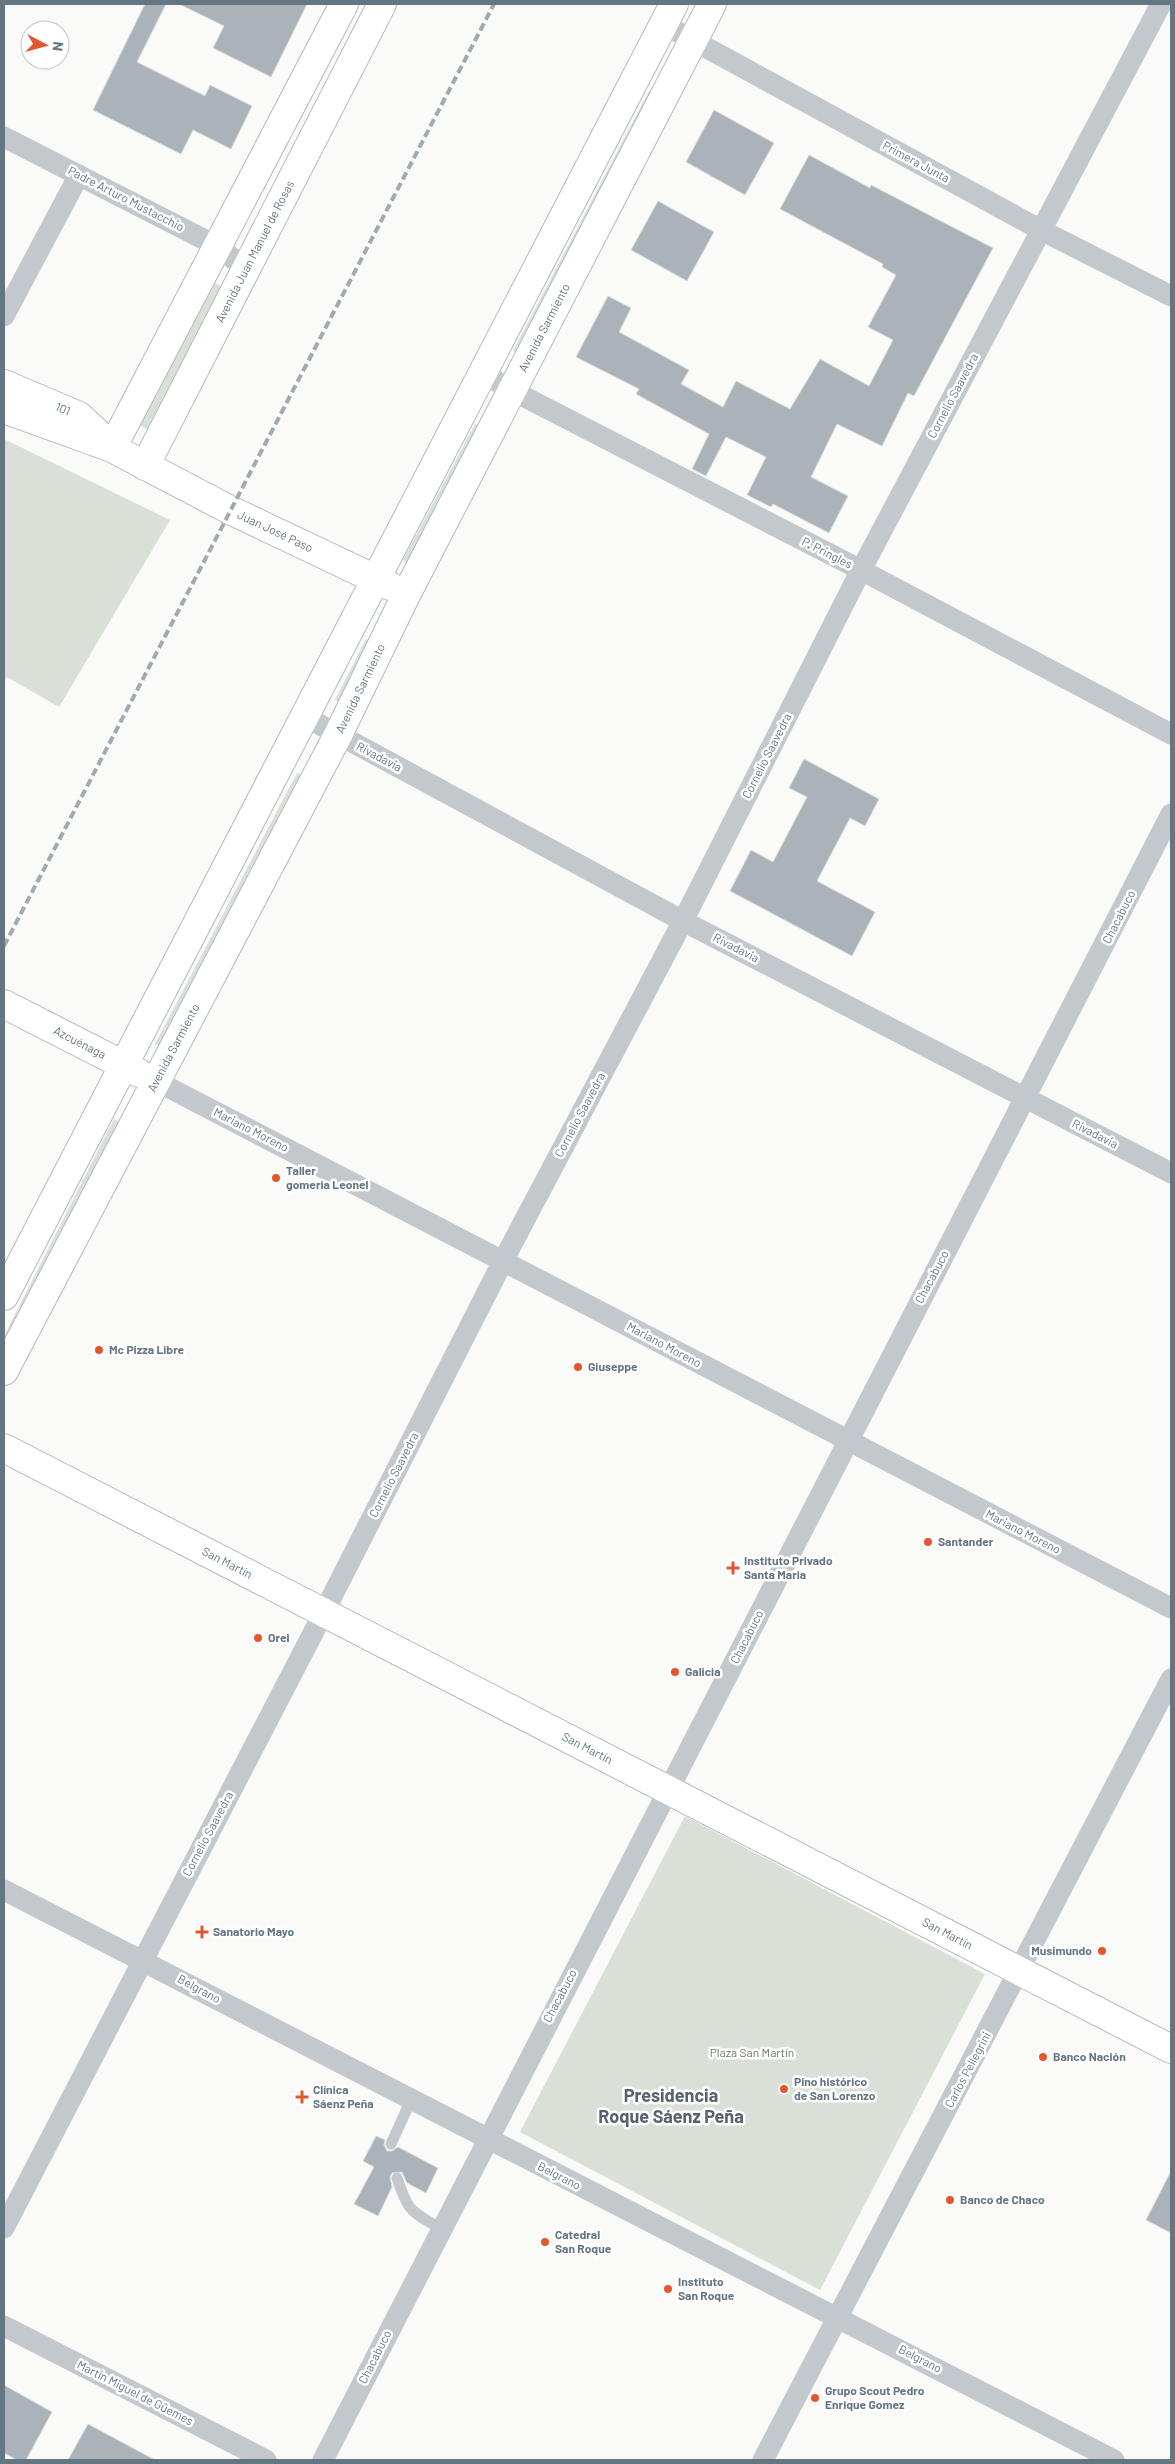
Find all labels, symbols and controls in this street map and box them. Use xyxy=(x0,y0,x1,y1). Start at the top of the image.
north arrow xyxy=(20,20,70,70)
text: N xyxy=(49,41,67,52)
street label: Primera Junta xyxy=(881,138,952,185)
street label: Padre Arturo Mustacchio xyxy=(66,163,187,234)
street label: Avenida Juan Manuel de Rosas xyxy=(212,177,297,325)
street label: Avenida Sarmiento xyxy=(515,281,572,374)
street label: Cornelio Saavedra xyxy=(924,351,980,440)
street label: 101 xyxy=(54,399,73,418)
street label: Juan José Paso xyxy=(235,507,316,554)
street label: P. Pringles xyxy=(800,533,855,571)
street label: Avenida Sarmiento xyxy=(332,641,387,735)
street label: Cornelio Saavedra xyxy=(739,711,794,801)
street label: Rivadavia xyxy=(354,738,405,774)
street label: Chacabuco xyxy=(1099,888,1138,946)
street label: Rivadavia xyxy=(711,930,762,965)
street label: Avenida Sarmiento xyxy=(144,1001,202,1094)
street label: Azcuénaga xyxy=(52,1023,109,1061)
street label: Cornelio Saavedra xyxy=(551,1070,607,1159)
street label: Mariano Moreno xyxy=(212,1104,291,1154)
street label: Rivadavia xyxy=(1070,1116,1121,1151)
place label: Taller gomeria Leonel xyxy=(286,1163,368,1191)
marker: Taller gomeria Leonel xyxy=(270,1172,282,1184)
street label: Chacabuco xyxy=(911,1248,951,1305)
street label: Mariano Moreno xyxy=(625,1319,704,1370)
place label: Mc Pizza Libre xyxy=(109,1342,185,1356)
marker: Mc Pizza Libre xyxy=(93,1344,105,1356)
place label: Giuseppe xyxy=(588,1359,638,1373)
marker: Giuseppe xyxy=(572,1361,584,1373)
street label: Cornelio Saavedra xyxy=(366,1430,421,1520)
street label: Mariano Moreno xyxy=(984,1506,1063,1556)
place label: Santander xyxy=(938,1534,994,1548)
marker: Santander xyxy=(922,1536,934,1548)
street label: San Martín xyxy=(200,1543,255,1581)
place label: Instituto Privado Santa Maria xyxy=(744,1553,833,1581)
marker: Instituto Privado Santa Maria xyxy=(726,1561,740,1575)
street label: Chacabuco xyxy=(727,1608,766,1666)
place label: Orel xyxy=(268,1630,289,1644)
marker: Orel xyxy=(252,1632,264,1644)
place label: Galicia xyxy=(685,1664,720,1678)
marker: Galicia xyxy=(669,1666,681,1678)
street label: San Martín xyxy=(560,1729,615,1766)
street label: Cornelio Saavedra xyxy=(179,1789,235,1878)
street label: San Martín xyxy=(920,1914,975,1952)
place label: Sanatorio Mayo xyxy=(213,1924,294,1938)
marker: Sanatorio Mayo xyxy=(195,1925,209,1939)
place label: Musimundo xyxy=(1031,1943,1092,1957)
marker: Musimundo xyxy=(1096,1945,1108,1957)
street label: Chacabuco xyxy=(539,1967,579,2024)
street label: Belgrano xyxy=(176,1971,223,2005)
street label: Carlos Pellegrini xyxy=(941,2029,993,2110)
park label: Plaza San Martín xyxy=(710,2045,794,2059)
place label: Banco Nación xyxy=(1053,2049,1126,2063)
marker: Banco Nación xyxy=(1037,2051,1049,2063)
place label: Pino histórico de San Lorenzo xyxy=(794,2074,876,2102)
place label: Clínica Sáenz Peña xyxy=(313,2082,374,2110)
marker: Pino histórico de San Lorenzo xyxy=(778,2083,790,2095)
district label: Presidencia Roque Sáenz Peña xyxy=(598,2084,744,2127)
marker: Clínica Sáenz Peña xyxy=(295,2090,309,2104)
street label: Belgrano xyxy=(536,2158,583,2192)
place label: Banco de Chaco xyxy=(960,2192,1045,2206)
marker: Banco de Chaco xyxy=(944,2194,956,2206)
place label: Catedral San Roque xyxy=(555,2227,612,2255)
marker: Catedral San Roque xyxy=(539,2236,551,2248)
place label: Instituto San Roque xyxy=(678,2274,735,2302)
marker: Instituto San Roque xyxy=(662,2283,674,2295)
street label: Chacabuco xyxy=(355,2328,394,2386)
street label: Belgrano xyxy=(897,2341,944,2375)
street label: Martín Miguel de Güemes xyxy=(75,2357,196,2428)
place label: Grupo Scout Pedro Enrique Gomez xyxy=(825,2383,925,2411)
marker: Grupo Scout Pedro Enrique Gomez xyxy=(809,2392,821,2404)

